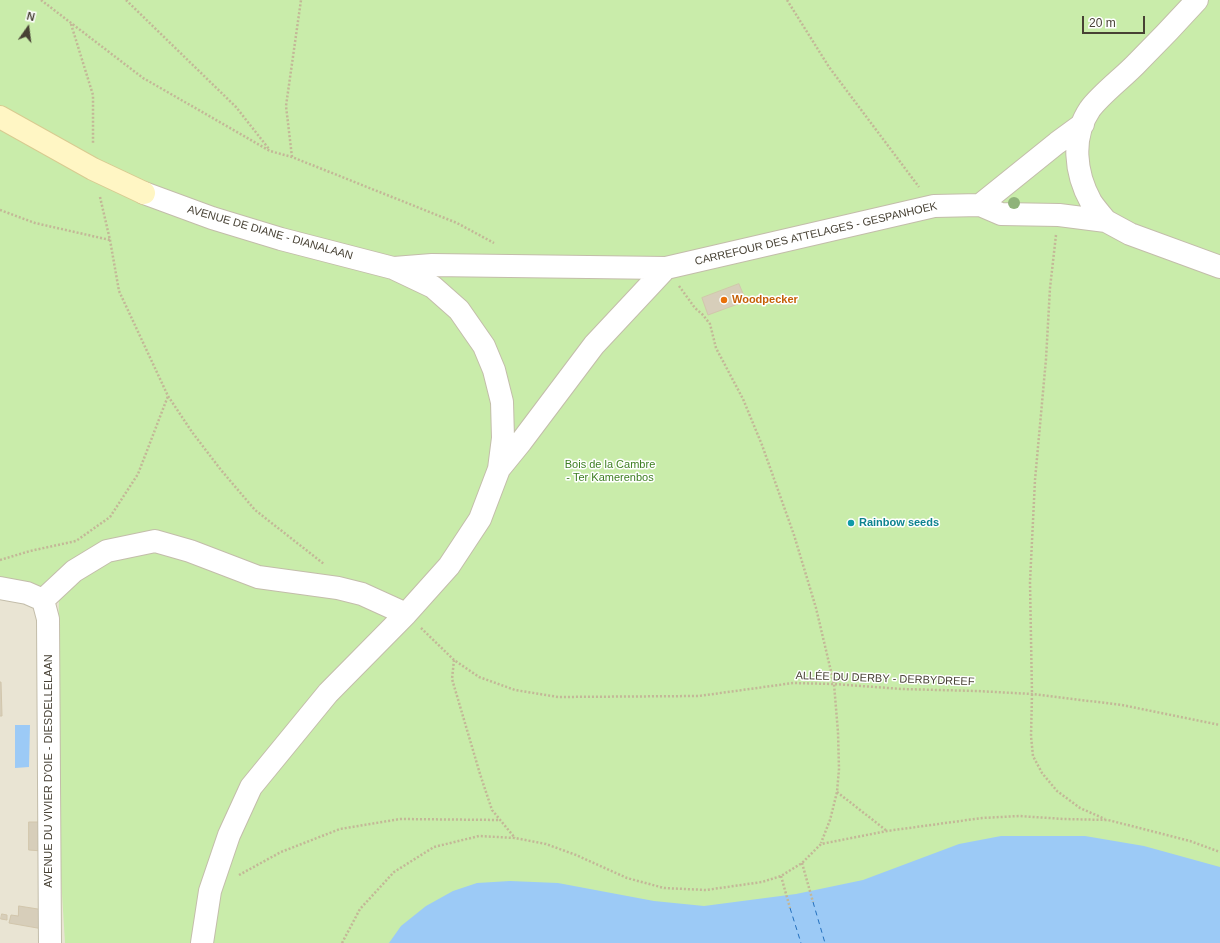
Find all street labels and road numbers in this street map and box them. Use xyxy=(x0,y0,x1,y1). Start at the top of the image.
street label: CARREFOUR DES ATTELAGES - GESPANHOEK xyxy=(694,200,938,268)
street label: AVENUE DE DIANE - DIANALAAN xyxy=(186,203,354,263)
street label: AVENUE DU VIVIER D'OIE - DIESDELLELAAN xyxy=(42,654,56,888)
street label: ALLÉE DU DERBY - DERBYDREEF xyxy=(795,669,975,689)

